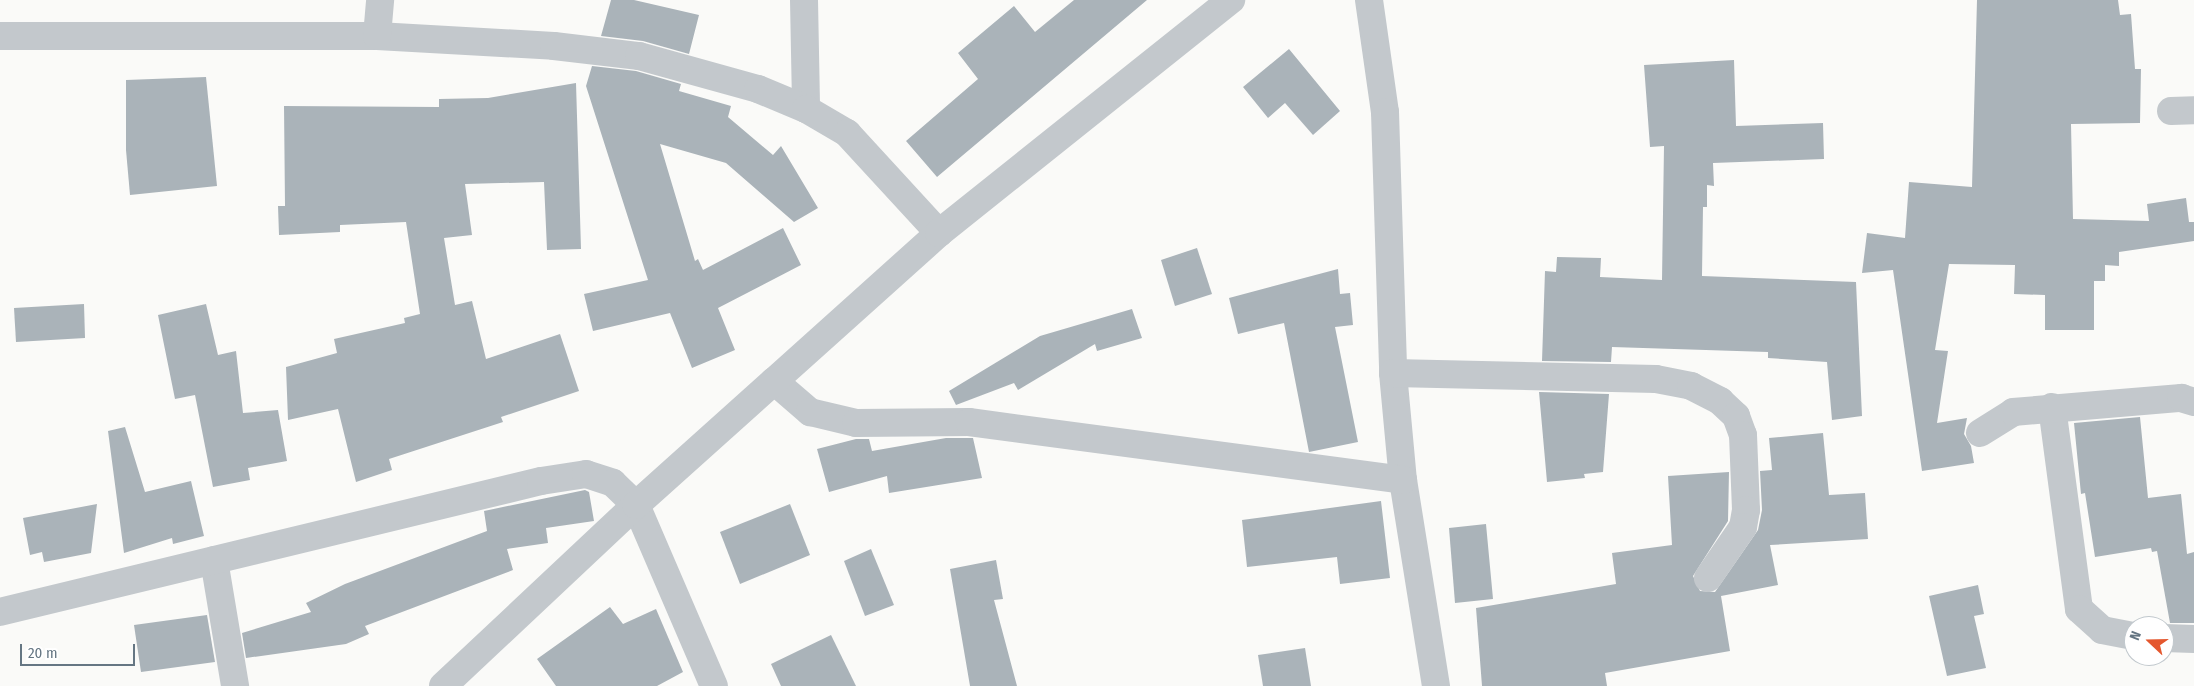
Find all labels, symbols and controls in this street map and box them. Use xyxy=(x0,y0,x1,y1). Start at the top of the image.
north arrow xyxy=(2124,616,2174,666)
text: N xyxy=(2126,629,2145,643)
scale bar xyxy=(22,634,138,666)
text: 20 m xyxy=(28,644,58,662)

